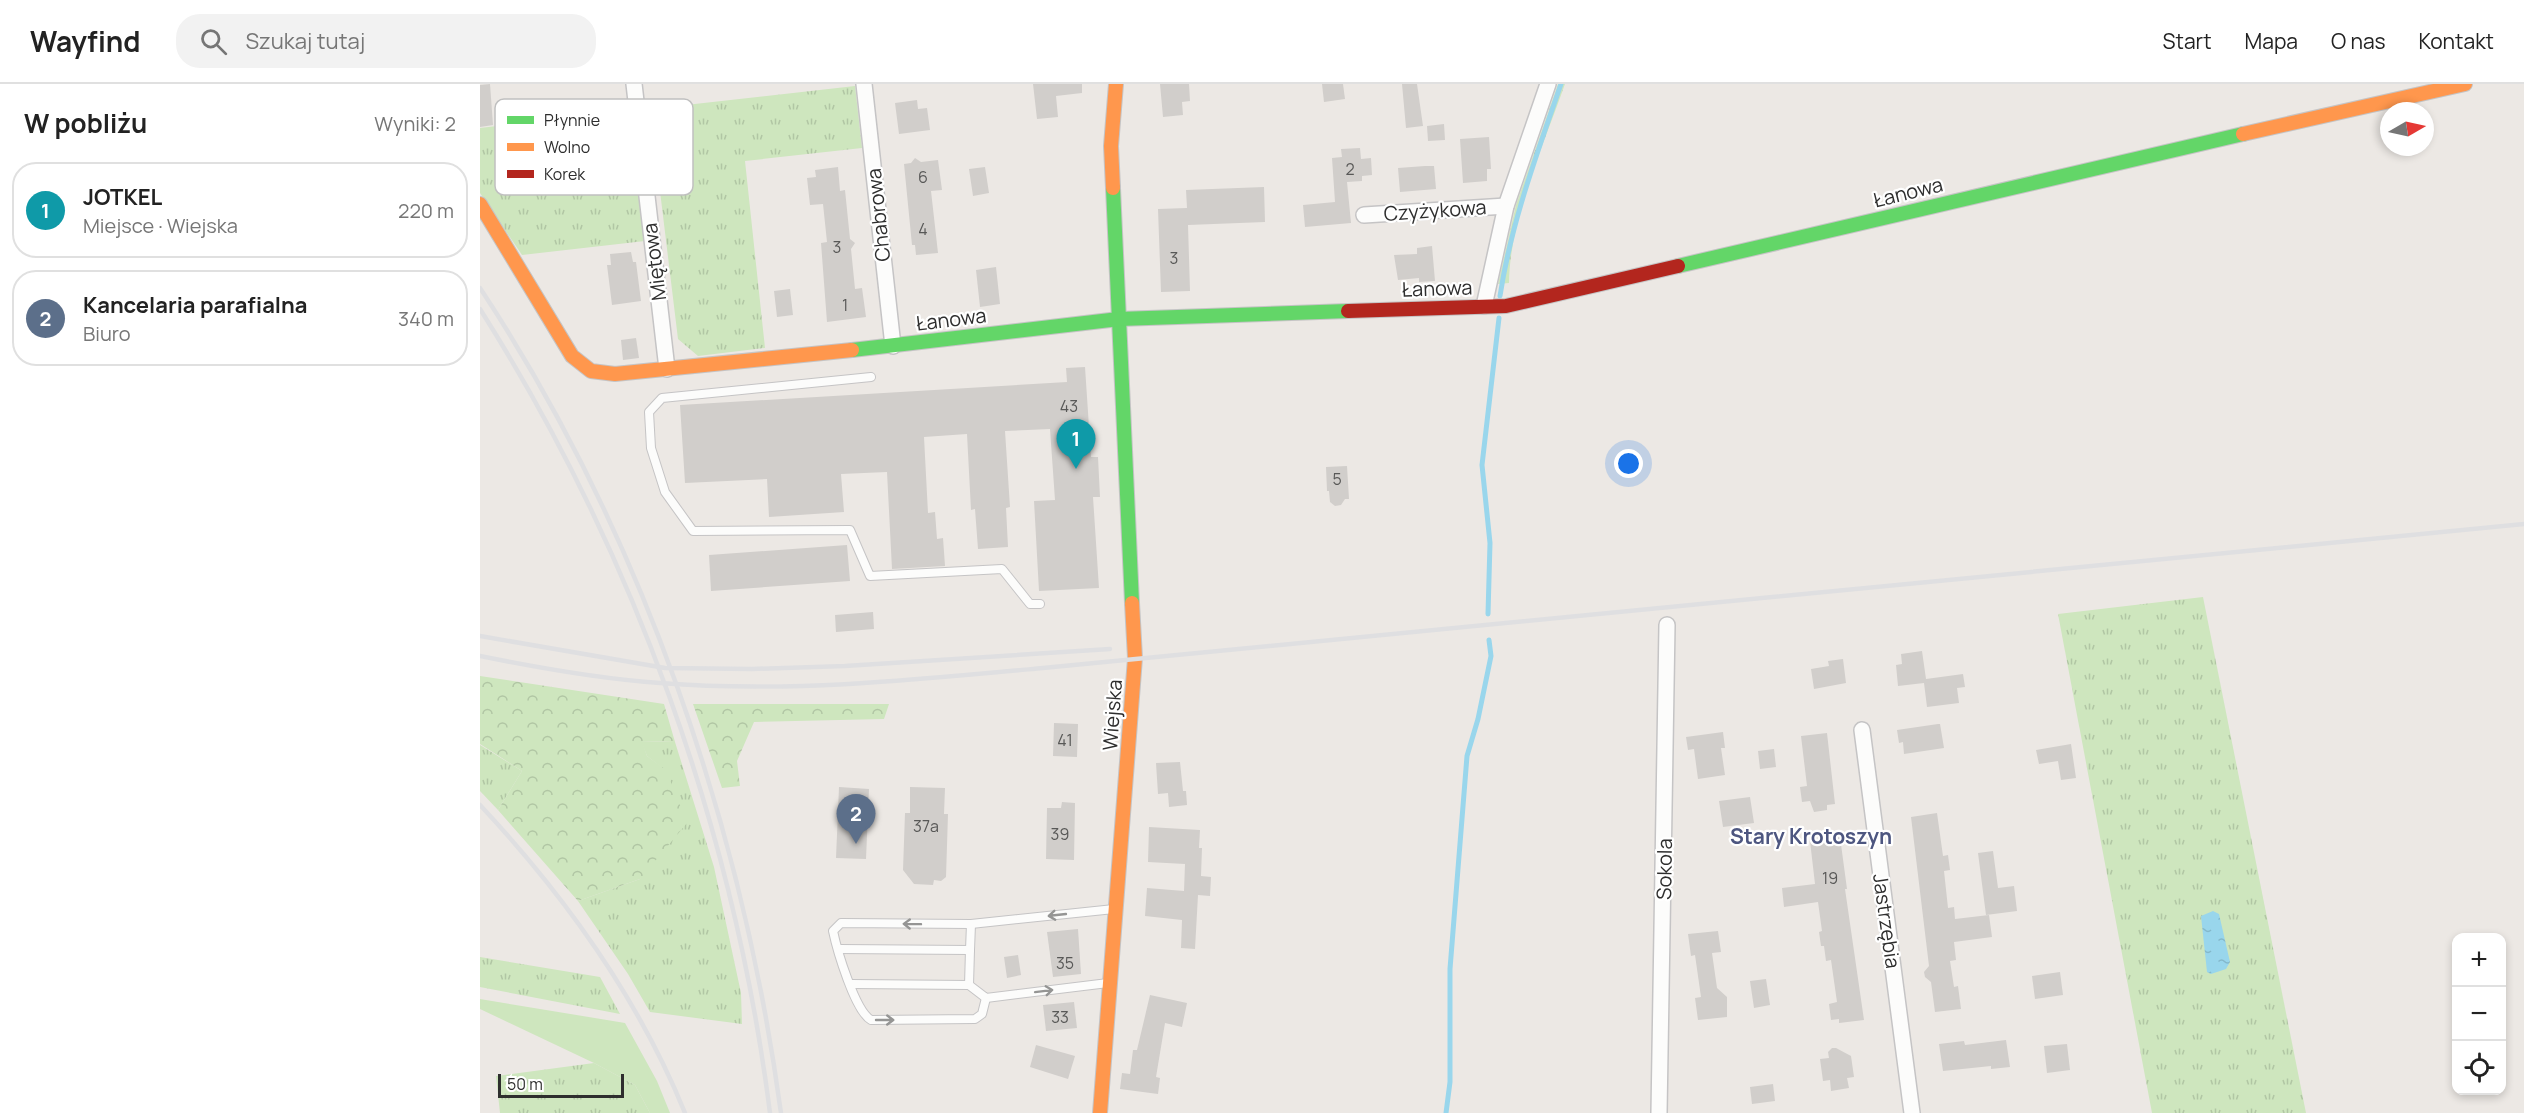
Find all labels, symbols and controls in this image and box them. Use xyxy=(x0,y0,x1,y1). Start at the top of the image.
search box xyxy=(176,14,596,68)
text: Wayfind xyxy=(30,22,140,60)
icon: search xyxy=(197,25,230,58)
text: Szukaj tutaj xyxy=(245,26,365,56)
text: Start xyxy=(2163,27,2212,55)
text: Mapa xyxy=(2245,27,2298,55)
text: O nas xyxy=(2331,27,2386,55)
text: Kontakt xyxy=(2419,27,2494,55)
legend xyxy=(495,99,693,195)
north arrow xyxy=(2380,102,2434,156)
text: W pobliżu xyxy=(24,105,147,141)
text: Płynnie xyxy=(544,109,600,131)
text: Wyniki: 2 xyxy=(374,110,456,137)
text: Wolno xyxy=(544,136,590,158)
house number: 2 xyxy=(1345,158,1355,180)
text: Korek xyxy=(544,163,586,185)
house number: 6 xyxy=(918,166,928,188)
street label: Chabrowa xyxy=(860,167,896,263)
street label: Łanowa xyxy=(1871,170,1945,214)
text: JOTKEL xyxy=(83,182,162,212)
street label: Czyżykowa xyxy=(1383,193,1487,227)
text: 1 xyxy=(41,197,50,224)
text: 220 m xyxy=(398,197,454,224)
text: Miejsce · Wiejska xyxy=(83,212,238,239)
house number: 4 xyxy=(918,218,928,240)
street label: Miętowa xyxy=(636,222,672,302)
house number: 3 xyxy=(833,236,841,258)
house number: 3 xyxy=(1170,247,1178,269)
street label: Łanowa xyxy=(1401,273,1473,303)
text: Kancelaria parafialna xyxy=(83,290,307,320)
house number: 1 xyxy=(842,294,848,316)
street label: Łanowa xyxy=(914,301,988,337)
text: 2 xyxy=(40,305,51,332)
text: 340 m xyxy=(398,305,454,332)
text: Biuro xyxy=(83,320,131,347)
house number: 43 xyxy=(1060,395,1078,417)
pin: 1 xyxy=(1056,420,1096,469)
your location xyxy=(1614,449,1643,478)
house number: 5 xyxy=(1332,468,1342,490)
street label: Wiejska xyxy=(1096,679,1128,751)
house number: 41 xyxy=(1057,729,1073,751)
pin: 2 xyxy=(836,794,875,844)
house number: 37a xyxy=(913,815,939,837)
district label: Stary Krotoszyn xyxy=(1730,822,1892,850)
house number: 39 xyxy=(1051,823,1069,845)
street label: Sokola xyxy=(1650,838,1678,900)
house number: 19 xyxy=(1822,867,1838,889)
street label: Jastrzębia xyxy=(1867,872,1907,970)
one-way arrow xyxy=(1048,910,1068,921)
one-way arrow xyxy=(903,918,923,930)
map controls xyxy=(2452,933,2506,1095)
button: + xyxy=(2452,933,2506,987)
house number: 35 xyxy=(1056,952,1074,974)
one-way arrow xyxy=(1034,985,1053,996)
button: − xyxy=(2452,987,2506,1041)
house number: 33 xyxy=(1051,1006,1069,1028)
one-way arrow xyxy=(875,1014,895,1026)
button: locate xyxy=(2452,1041,2506,1095)
scale bar xyxy=(498,1071,624,1098)
text: 50 m xyxy=(507,1073,543,1095)

